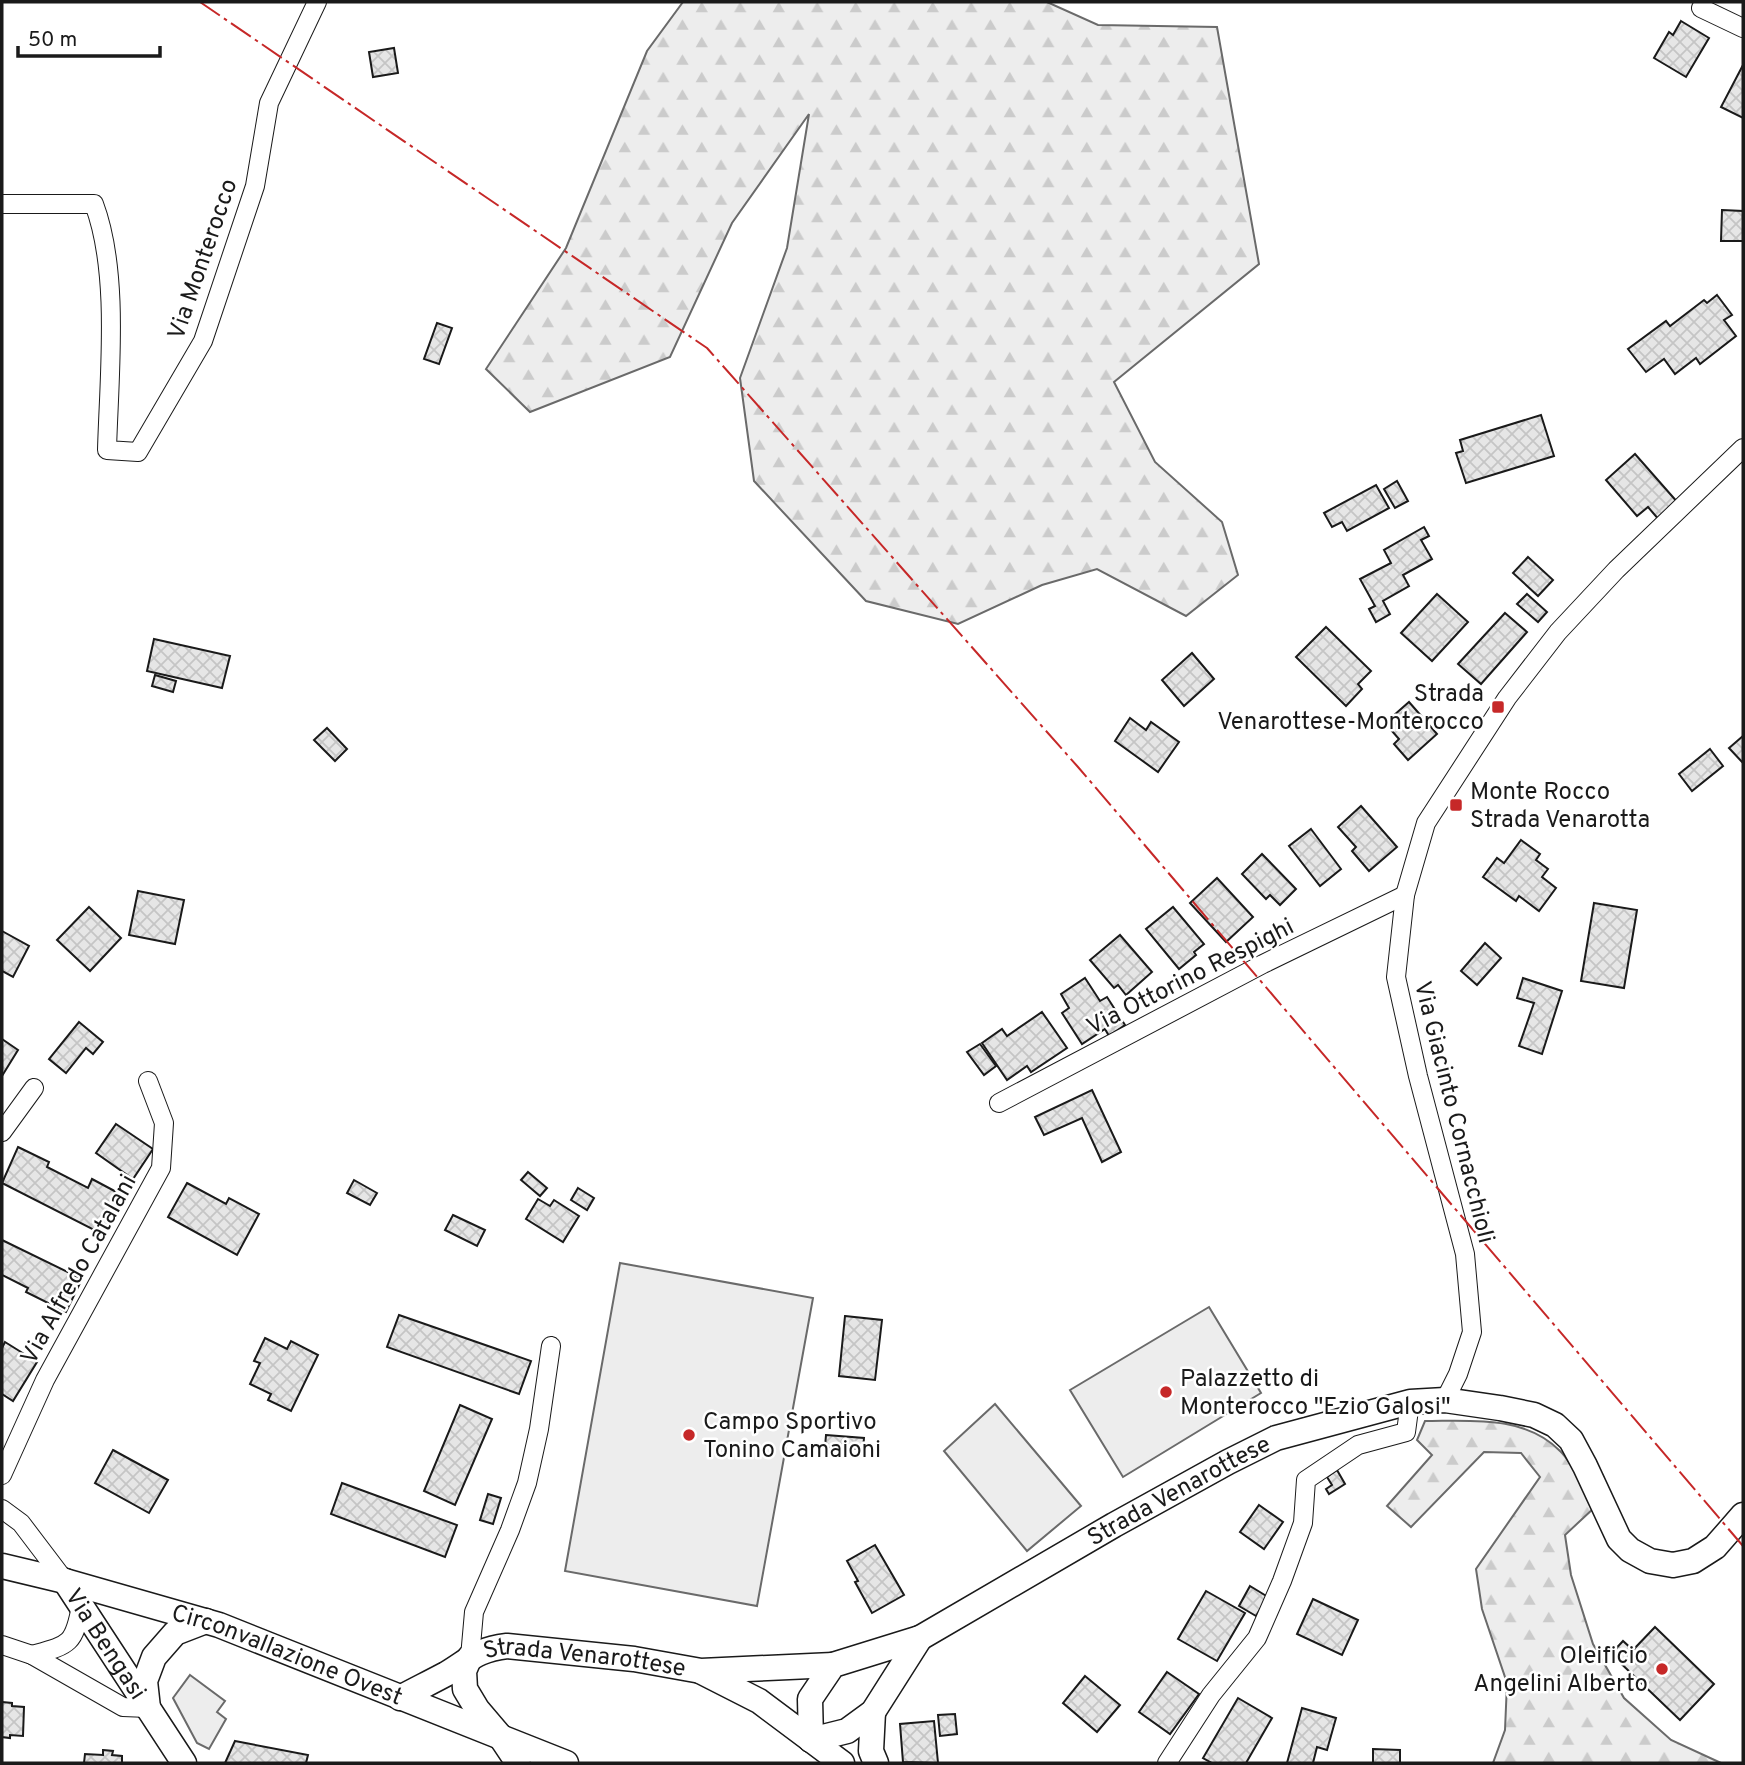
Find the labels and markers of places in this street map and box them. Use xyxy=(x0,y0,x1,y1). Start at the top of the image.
place label: Strada Venarottese-Monterocco xyxy=(1217,680,1484,738)
marker: Strada Venarottese-Monterocco xyxy=(1490,699,1506,715)
place label: Monte Rocco Strada Venarotta xyxy=(1470,778,1650,836)
marker: Monte Rocco Strada Venarotta xyxy=(1448,797,1464,813)
place label: Palazzetto di Monterocco "Ezio Galosi" xyxy=(1180,1365,1451,1423)
marker: Palazzetto di Monterocco "Ezio Galosi" xyxy=(1158,1384,1174,1400)
place label: Campo Sportivo Tonino Camaioni xyxy=(703,1408,881,1466)
marker: Campo Sportivo Tonino Camaioni xyxy=(681,1427,697,1443)
place label: Oleificio Angelini Alberto xyxy=(1473,1642,1648,1700)
marker: Oleificio Angelini Alberto xyxy=(1654,1661,1670,1677)

